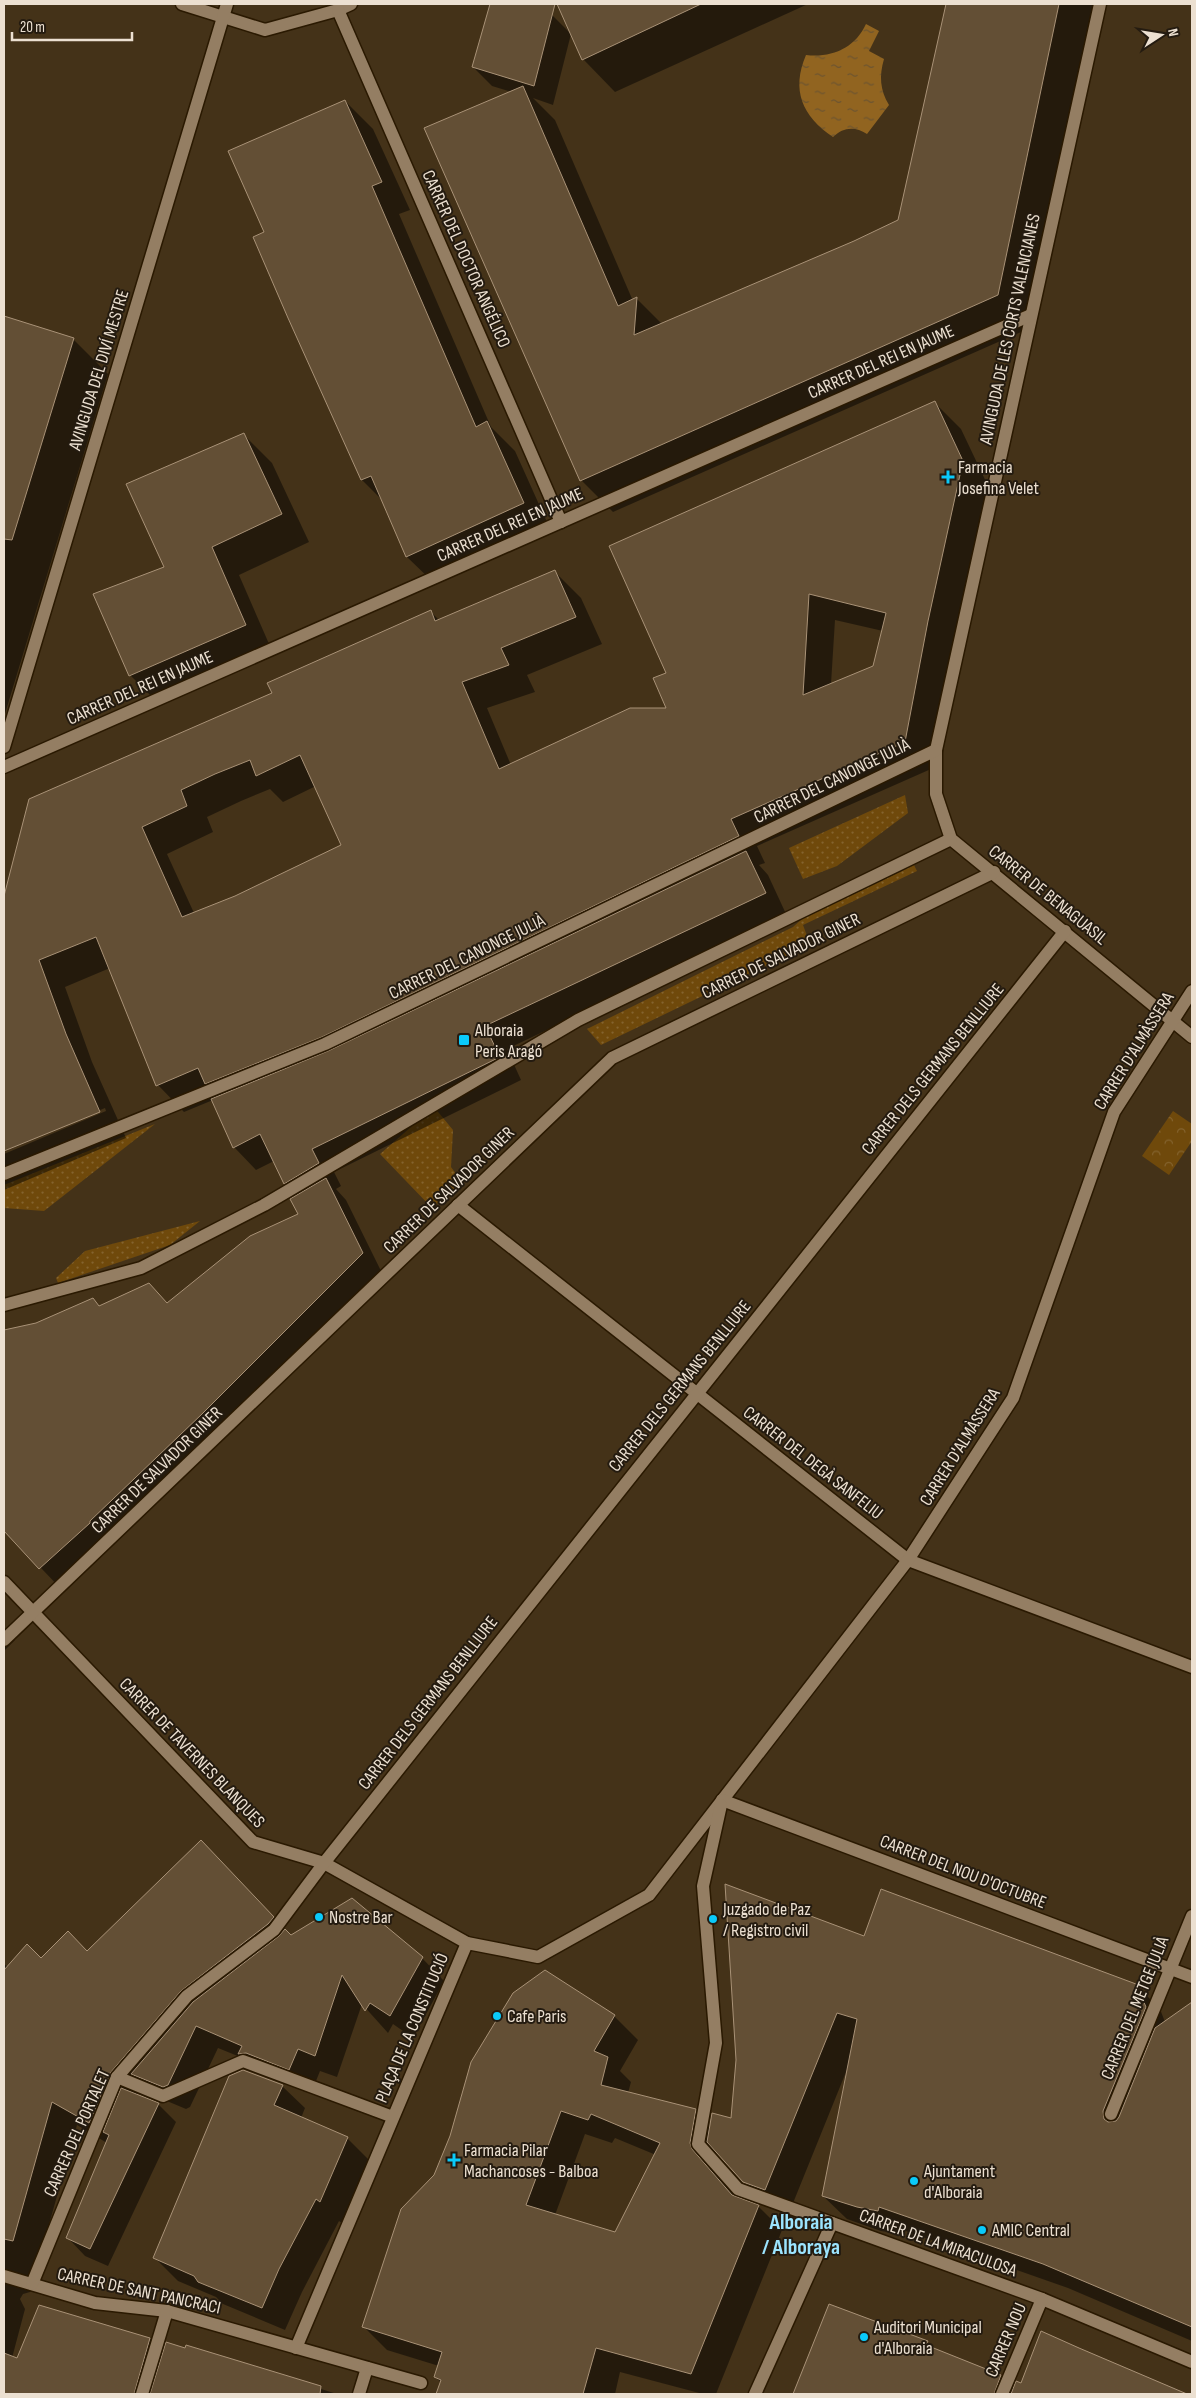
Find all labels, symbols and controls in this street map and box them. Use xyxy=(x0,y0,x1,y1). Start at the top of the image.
scale bar xyxy=(12,10,132,42)
north arrow xyxy=(1136,10,1186,60)
text: 20 m xyxy=(20,18,45,37)
text: N xyxy=(1164,27,1182,38)
street label: CARRER DEL DOCTOR ANGÉLICO xyxy=(417,167,515,351)
street label: AVINGUDA DE LES CORTS VALENCIANES xyxy=(975,212,1045,447)
street label: AVINGUDA DEL DIVÍ MESTRE xyxy=(64,287,133,454)
street label: CARRER DEL REI EN JAUME xyxy=(805,320,957,404)
place label: Farmacia Josefina Velet xyxy=(957,457,1040,499)
marker: Farmacia Josefina Velet xyxy=(942,471,954,483)
street label: CARRER DEL REI EN JAUME xyxy=(434,483,586,567)
street label: CARRER DEL REI EN JAUME xyxy=(64,646,216,730)
street label: CARRER DEL CANONGE JULIÀ xyxy=(751,734,914,828)
street label: CARRER DE BENAGUASIL xyxy=(984,841,1112,949)
street label: CARRER DE SALVADOR GINER xyxy=(698,908,864,1004)
street label: CARRER DEL CANONGE JULIÀ xyxy=(386,910,549,1004)
street label: CARRER DELS GERMANS BENLLIURE xyxy=(857,979,1009,1159)
street label: CARRER D'ALMÀSSERA xyxy=(1089,988,1179,1114)
place label: Alboraia Peris Aragó xyxy=(474,1020,542,1062)
marker: Alboraia Peris Aragó xyxy=(457,1033,471,1047)
street label: CARRER DE SALVADOR GINER xyxy=(379,1122,519,1258)
street label: CARRER DELS GERMANS BENLLIURE xyxy=(604,1296,756,1476)
street label: CARRER D'ALMÀSSERA xyxy=(915,1384,1005,1510)
street label: CARRER DE SALVADOR GINER xyxy=(87,1402,227,1538)
street label: CARRER DEL DEGÀ SANFELIU xyxy=(739,1402,887,1524)
street label: CARRER DELS GERMANS BENLLIURE xyxy=(354,1612,502,1794)
street label: CARRER DE TAVERNES BLANQUES xyxy=(115,1674,269,1833)
street label: CARRER DEL NOU D'OCTUBRE xyxy=(877,1831,1049,1913)
place label: Juzgado de Paz / Registro civil xyxy=(722,1899,811,1941)
place label: Nostre Bar xyxy=(329,1907,393,1928)
marker: Nostre Bar xyxy=(313,1911,325,1923)
marker: Juzgado de Paz / Registro civil xyxy=(707,1913,719,1925)
street label: CARRER DEL METGE JULIÀ xyxy=(1097,1933,1173,2083)
street label: PLAÇA DE LA CONSTITUCIÓ xyxy=(371,1950,453,2106)
place label: Cafe Paris xyxy=(507,2006,567,2027)
marker: Cafe Paris xyxy=(491,2010,503,2022)
street label: CARRER DEL PORTALET xyxy=(39,2066,115,2200)
place label: Farmacia Pilar Machancoses - Balboa xyxy=(464,2140,599,2182)
marker: Farmacia Pilar Machancoses - Balboa xyxy=(448,2154,460,2166)
place label: Ajuntament d'Alboraia xyxy=(923,2161,996,2203)
marker: Ajuntament d'Alboraia xyxy=(908,2175,920,2187)
street label: CARRER DE LA MIRACULOSA xyxy=(856,2205,1020,2281)
district label: Alboraia / Alboraya xyxy=(762,2209,840,2261)
place label: AMIC Central xyxy=(991,2220,1070,2241)
marker: AMIC Central xyxy=(976,2224,988,2236)
street label: CARRER DE SANT PANCRACI xyxy=(55,2263,223,2319)
street label: CARRER NOU xyxy=(981,2300,1031,2380)
place label: Auditori Municipal d'Alboraia xyxy=(873,2317,982,2359)
marker: Auditori Municipal d'Alboraia xyxy=(858,2331,870,2343)

